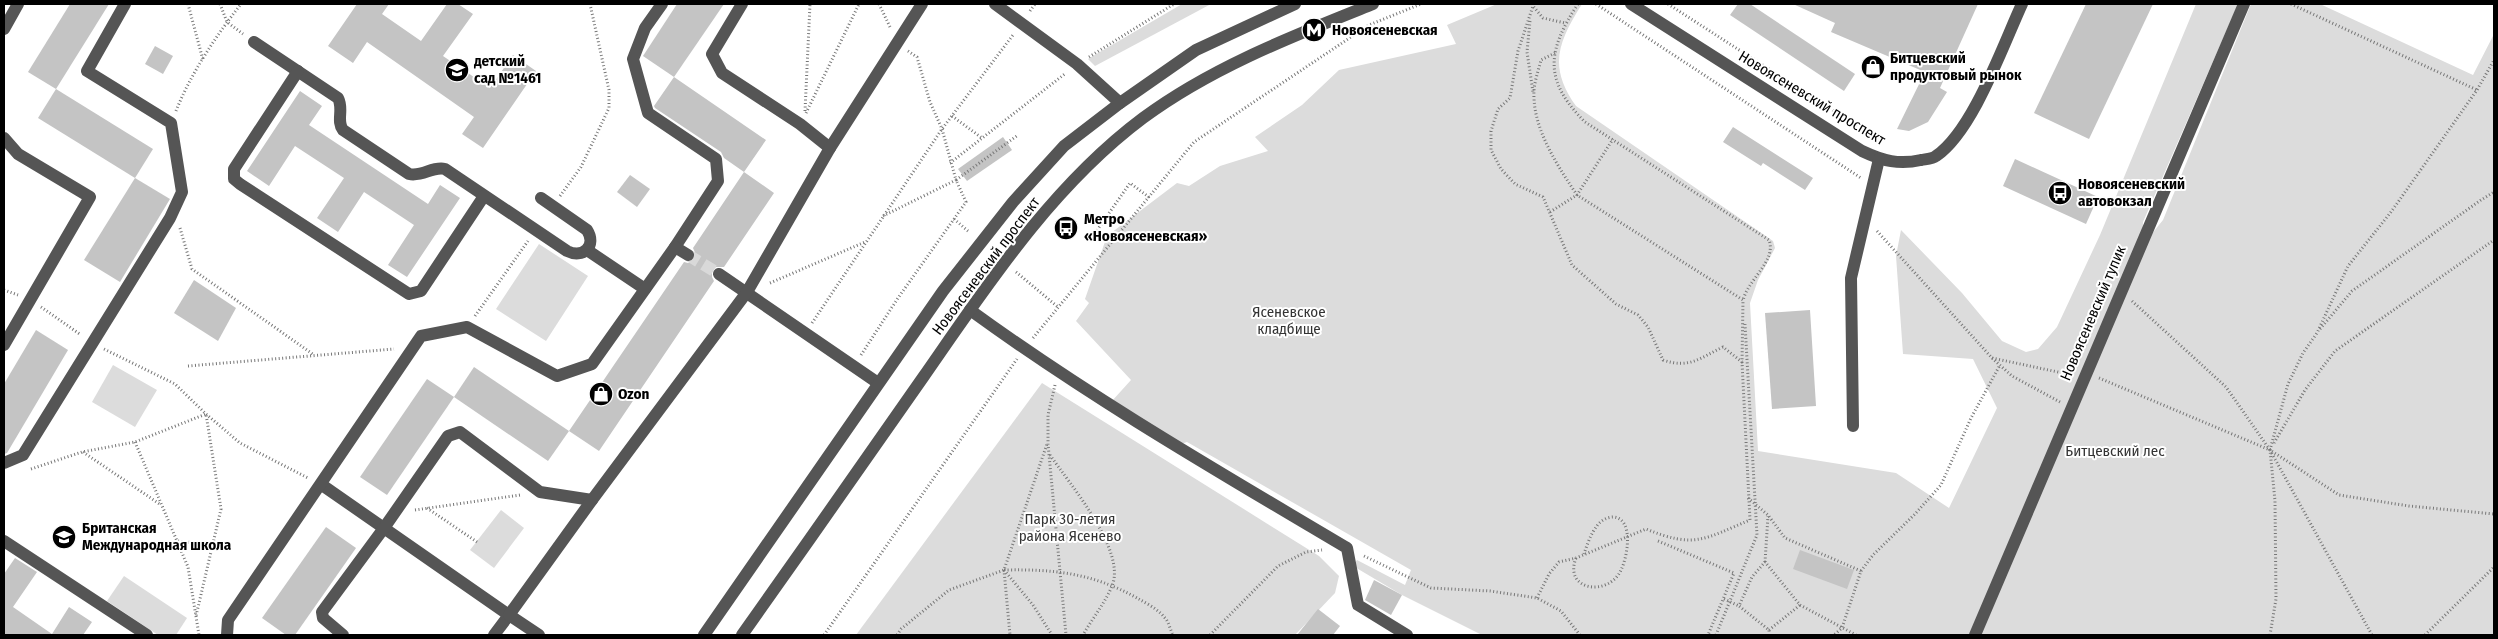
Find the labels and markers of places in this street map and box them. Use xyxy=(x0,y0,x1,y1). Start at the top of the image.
metro station icon: Новоясеневская xyxy=(1301,17,1327,43)
place label: Новоясеневская xyxy=(1332,21,1438,39)
place label: Битцевский продуктовый рынок xyxy=(1890,49,2022,84)
place label: детский сад №1461 xyxy=(473,52,541,87)
shop icon: Битцевский продуктовый рынок xyxy=(1860,54,1886,80)
school or university icon: детский сад №1461 xyxy=(444,57,470,83)
place label: Новоясеневский автовокзал xyxy=(2078,175,2185,210)
bus stop icon: Новоясеневский автовокзал xyxy=(2047,180,2073,206)
place label: Метро «Новоясеневская» xyxy=(1084,210,1208,245)
bus stop icon: Метро «Новоясеневская» xyxy=(1053,215,1079,241)
shop icon: Ozon xyxy=(588,381,614,407)
place label: Ozon xyxy=(618,385,649,403)
place label: Британская Международная школа xyxy=(82,519,232,554)
school or university icon: Британская Международная школа xyxy=(51,524,77,550)

